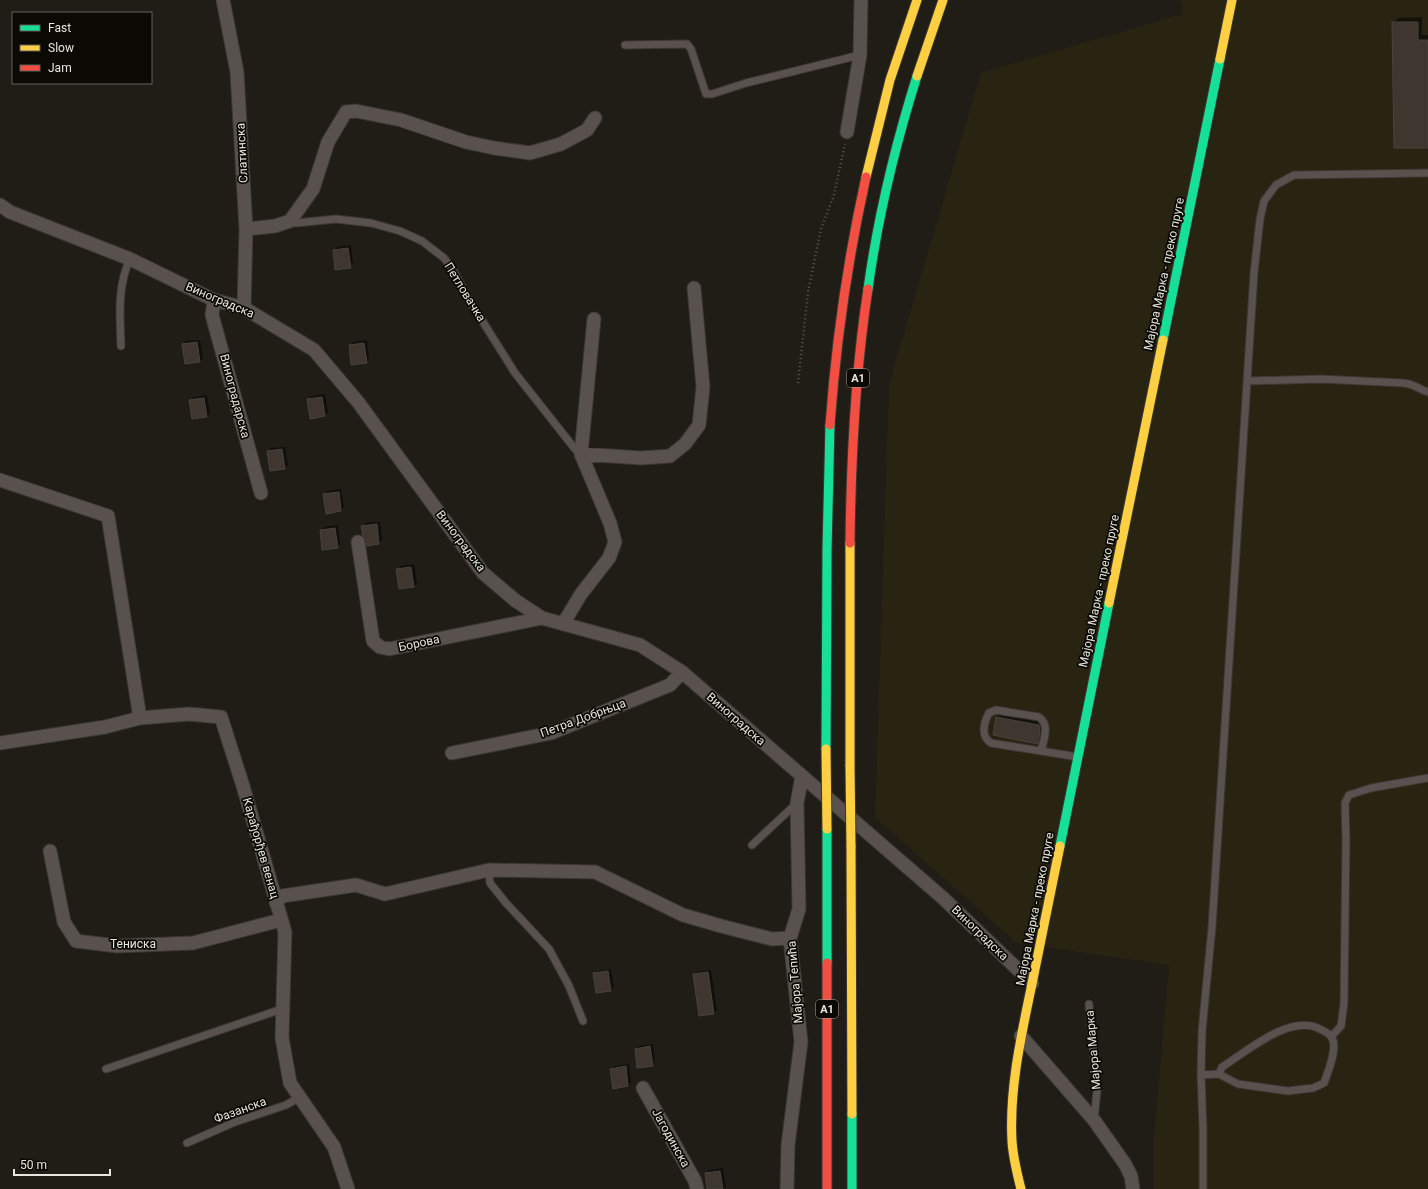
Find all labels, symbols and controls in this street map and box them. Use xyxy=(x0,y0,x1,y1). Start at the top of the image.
legend xyxy=(12,12,152,84)
text: Fast xyxy=(48,21,71,35)
text: Slow xyxy=(48,41,74,55)
text: Jam xyxy=(48,61,72,75)
street label: Слатинска xyxy=(233,123,251,183)
street label: Мајора Марка - преко пруге xyxy=(1141,196,1187,352)
street label: Петловачка xyxy=(441,260,489,324)
street label: Виноградска xyxy=(184,279,256,321)
street label: Виноградарска xyxy=(217,353,253,439)
road number: A1 xyxy=(847,369,869,387)
street label: Виноградска xyxy=(433,508,489,574)
street label: Мајора Марка - преко пруге xyxy=(1076,513,1122,669)
street label: Борова xyxy=(397,632,441,654)
street label: Виноградска xyxy=(704,690,768,748)
street label: Петра Добрњца xyxy=(538,696,628,740)
street label: Карађорђев венац xyxy=(240,796,282,900)
street label: Мајора Марка - преко пруге xyxy=(1013,831,1057,987)
street label: Виноградска xyxy=(949,903,1011,963)
street label: Тениска xyxy=(110,937,156,951)
street label: Мајора Тепића xyxy=(784,940,806,1024)
road number: A1 xyxy=(816,1000,838,1018)
street label: Мајора Марка xyxy=(1083,1010,1103,1090)
street label: Фазанска xyxy=(212,1094,268,1126)
street label: Јагодинска xyxy=(649,1106,693,1170)
scale bar xyxy=(14,1151,110,1177)
text: 50 m xyxy=(20,1158,47,1172)

